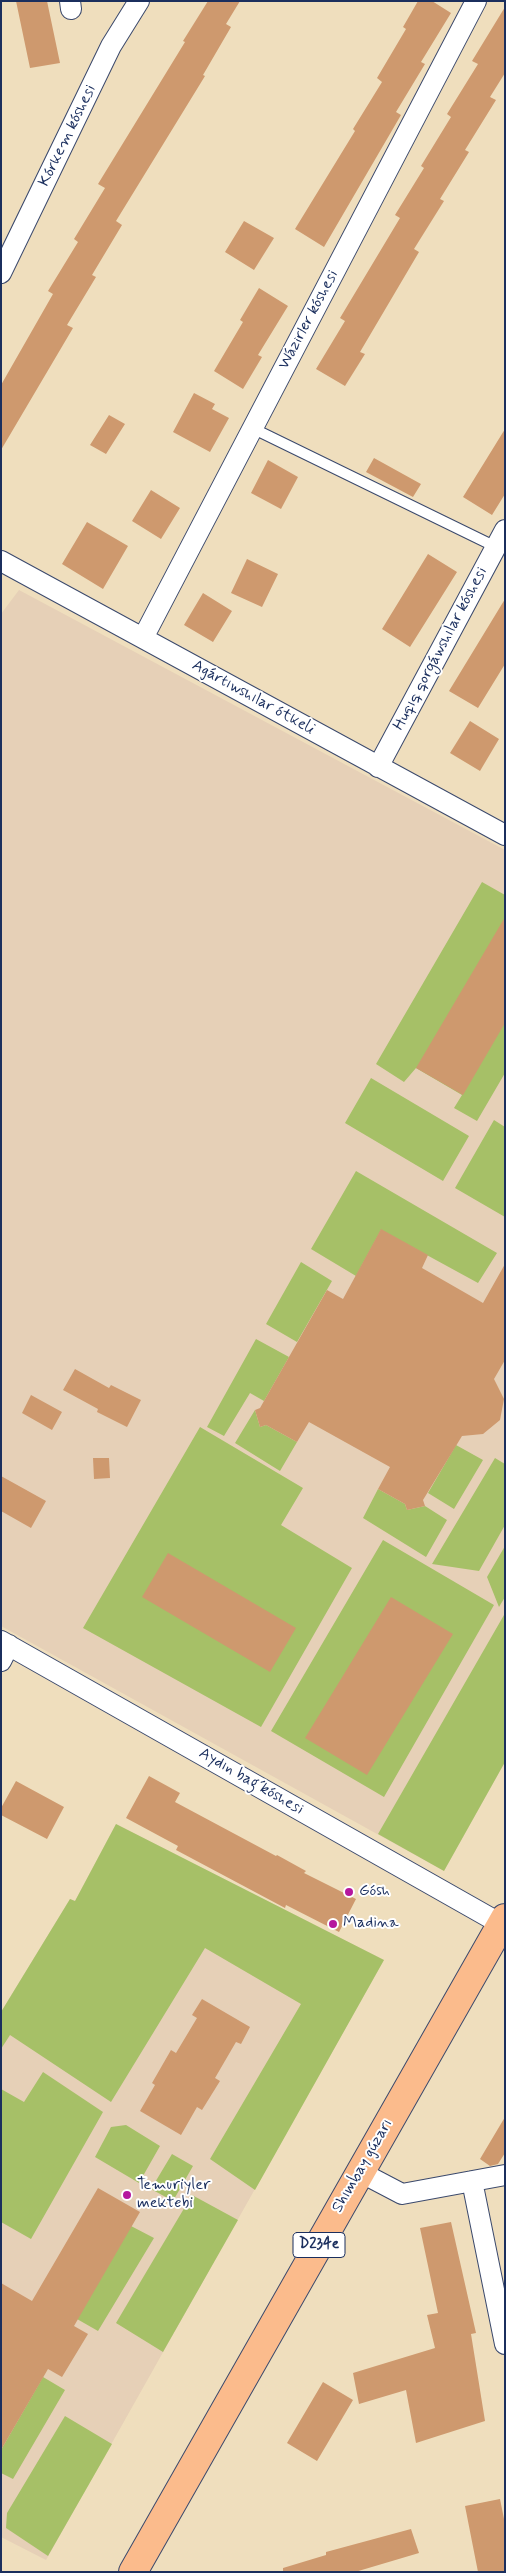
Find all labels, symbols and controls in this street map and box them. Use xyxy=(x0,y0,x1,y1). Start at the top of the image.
street label: Kórkem kóshesi xyxy=(35,82,101,190)
street label: Wázirler kóshesi xyxy=(275,267,343,373)
street label: Huqıq qorǵawshılar kóshesi xyxy=(390,564,492,734)
street label: Aǵartıwshılar ótkeli xyxy=(188,656,318,740)
street label: Aydın baǵ kóshesi xyxy=(195,1744,307,1820)
place label: Gósh xyxy=(359,1882,390,1902)
marker: Gósh xyxy=(343,1886,355,1898)
place label: Madina xyxy=(343,1914,399,1934)
marker: Madina xyxy=(327,1918,339,1930)
street label: Shımbay gúzarı xyxy=(328,2116,398,2216)
place label: Temuriyler mektebi xyxy=(137,2176,211,2214)
marker: Temuriyler mektebi xyxy=(121,2189,133,2201)
road number: D234e xyxy=(293,2232,345,2258)

